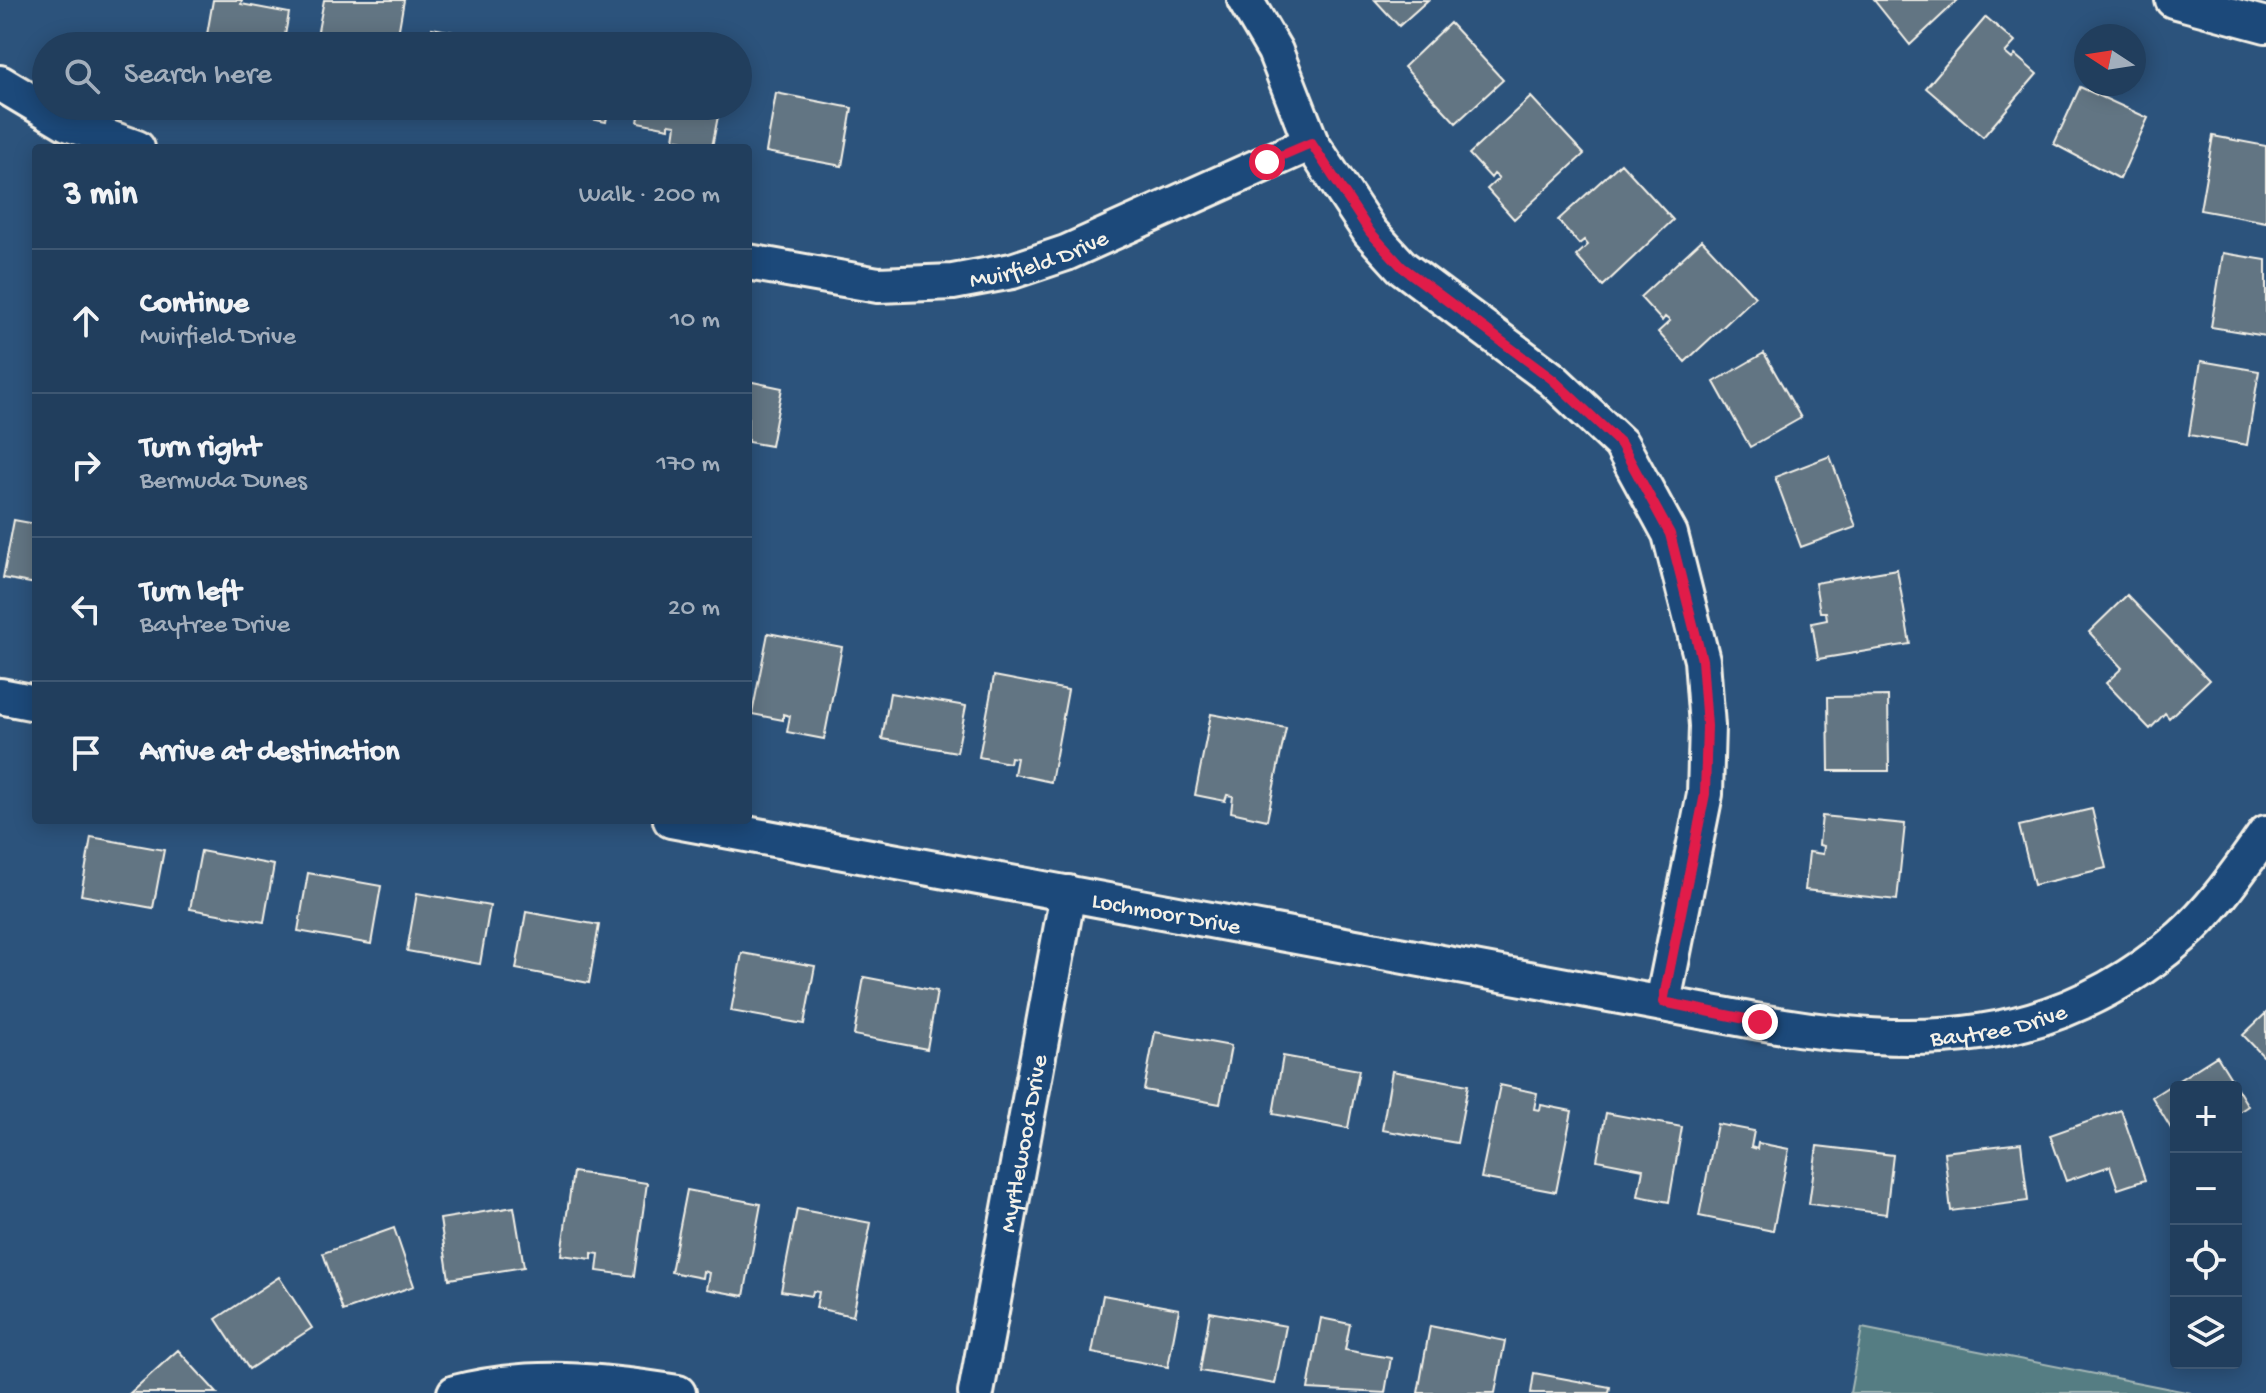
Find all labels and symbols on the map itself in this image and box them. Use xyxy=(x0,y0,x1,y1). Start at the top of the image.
north arrow xyxy=(2074,24,2146,96)
route start xyxy=(1249,144,1285,180)
street label: Muirfield Drive xyxy=(968,225,1114,297)
street label: Lochmoor Drive xyxy=(1089,887,1243,943)
street label: Baytree Drive xyxy=(1929,999,2072,1055)
route end xyxy=(1742,1004,1778,1040)
street label: Myrtlewood Drive xyxy=(995,1052,1056,1235)

